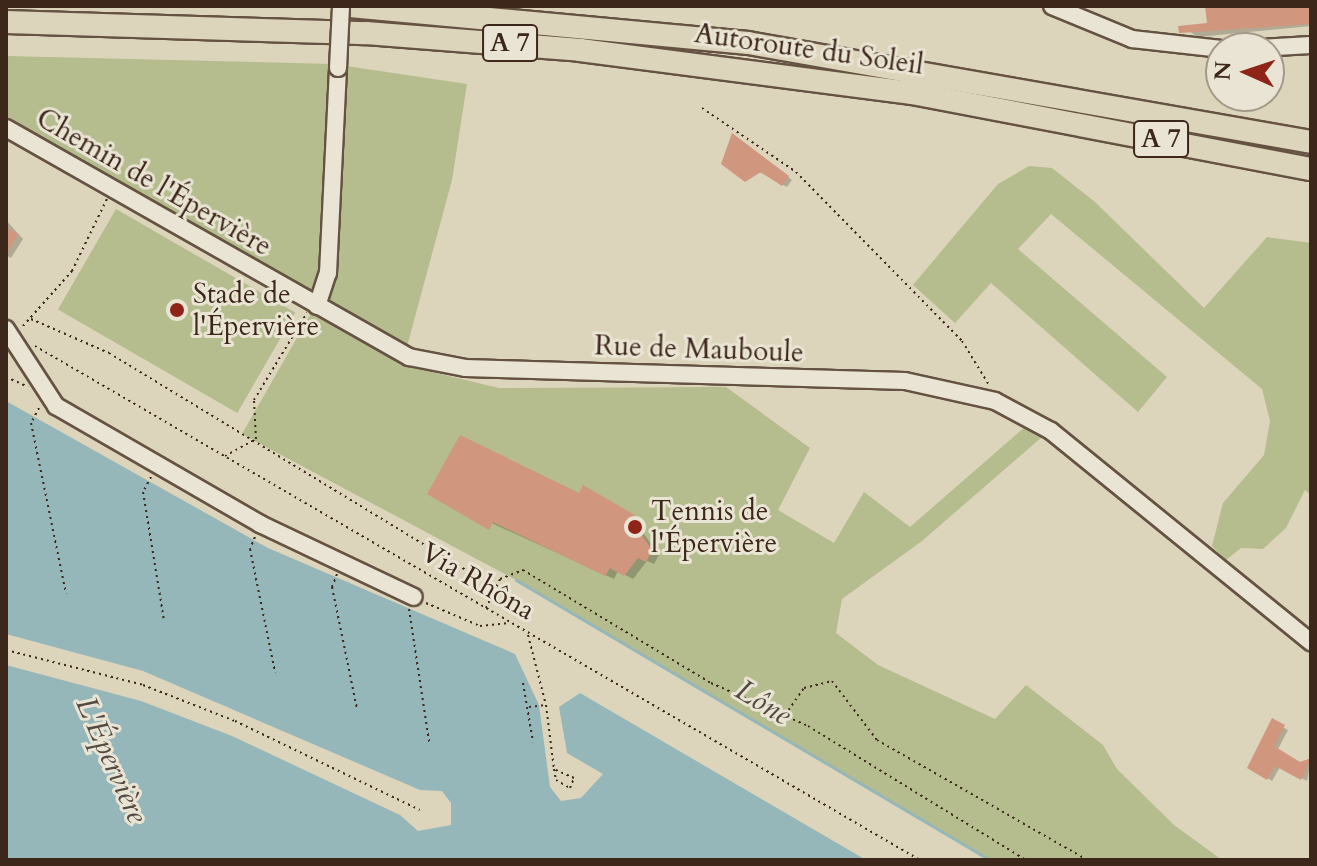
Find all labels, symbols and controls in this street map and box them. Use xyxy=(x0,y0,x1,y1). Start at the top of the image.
street label: Autoroute du Soleil xyxy=(692,16,926,82)
road number: A 7 xyxy=(482,21,538,65)
north arrow xyxy=(1205,32,1285,112)
text: N xyxy=(1208,61,1239,81)
street label: Chemin de l'Épervière xyxy=(30,101,278,263)
road number: A 7 xyxy=(1133,117,1189,161)
place label: Stade de l'Épervière xyxy=(193,277,319,343)
marker: Stade de l'Épervière xyxy=(168,301,186,319)
street label: Rue de Mauboule xyxy=(594,329,804,369)
place label: Tennis de l'Épervière xyxy=(651,494,777,560)
marker: Tennis de l'Épervière xyxy=(626,518,644,536)
street label: Via Rhôna xyxy=(415,535,541,627)
water label: Lône xyxy=(728,672,798,734)
water label: L'Épervière xyxy=(67,691,155,829)

